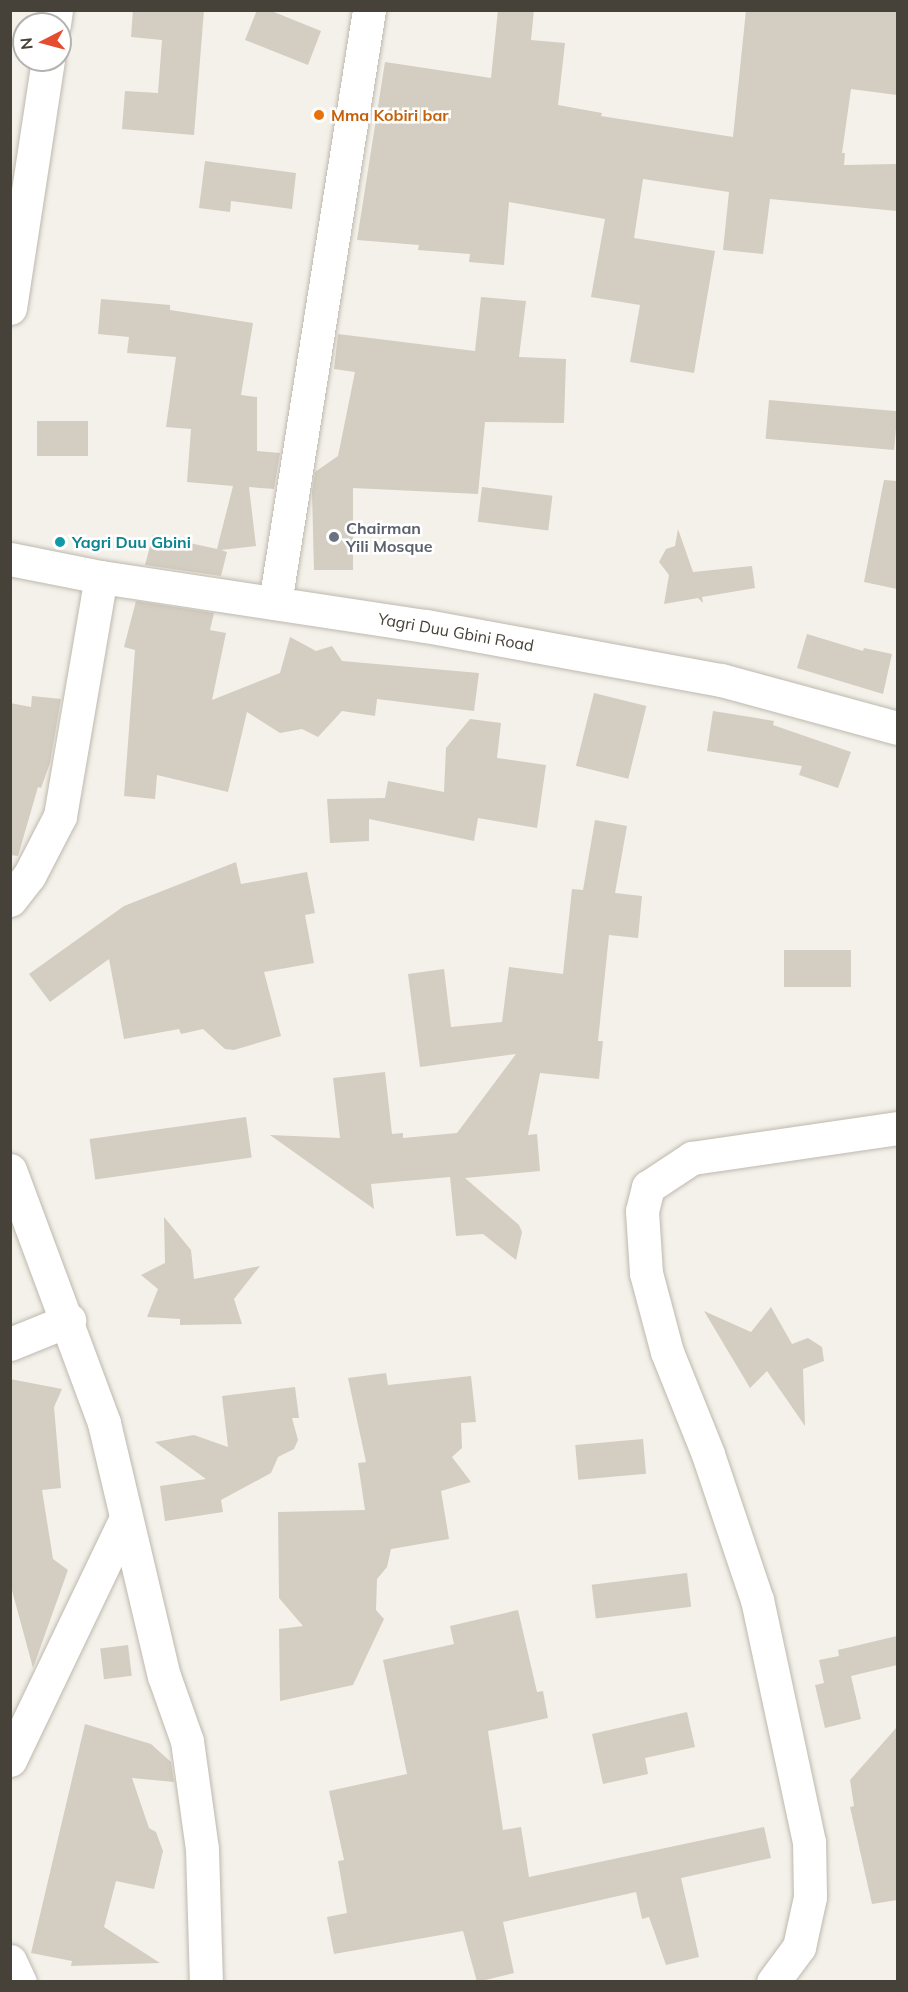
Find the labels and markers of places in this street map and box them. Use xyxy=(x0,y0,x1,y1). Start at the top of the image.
place label: Mma Kobiri bar xyxy=(331,105,449,125)
marker: Mma Kobiri bar xyxy=(312,108,326,122)
place label: Chairman Yili Mosque xyxy=(346,518,433,556)
marker: Chairman Yili Mosque xyxy=(327,530,341,544)
place label: Yagri Duu Gbini xyxy=(72,532,191,552)
marker: Yagri Duu Gbini xyxy=(53,535,67,549)

